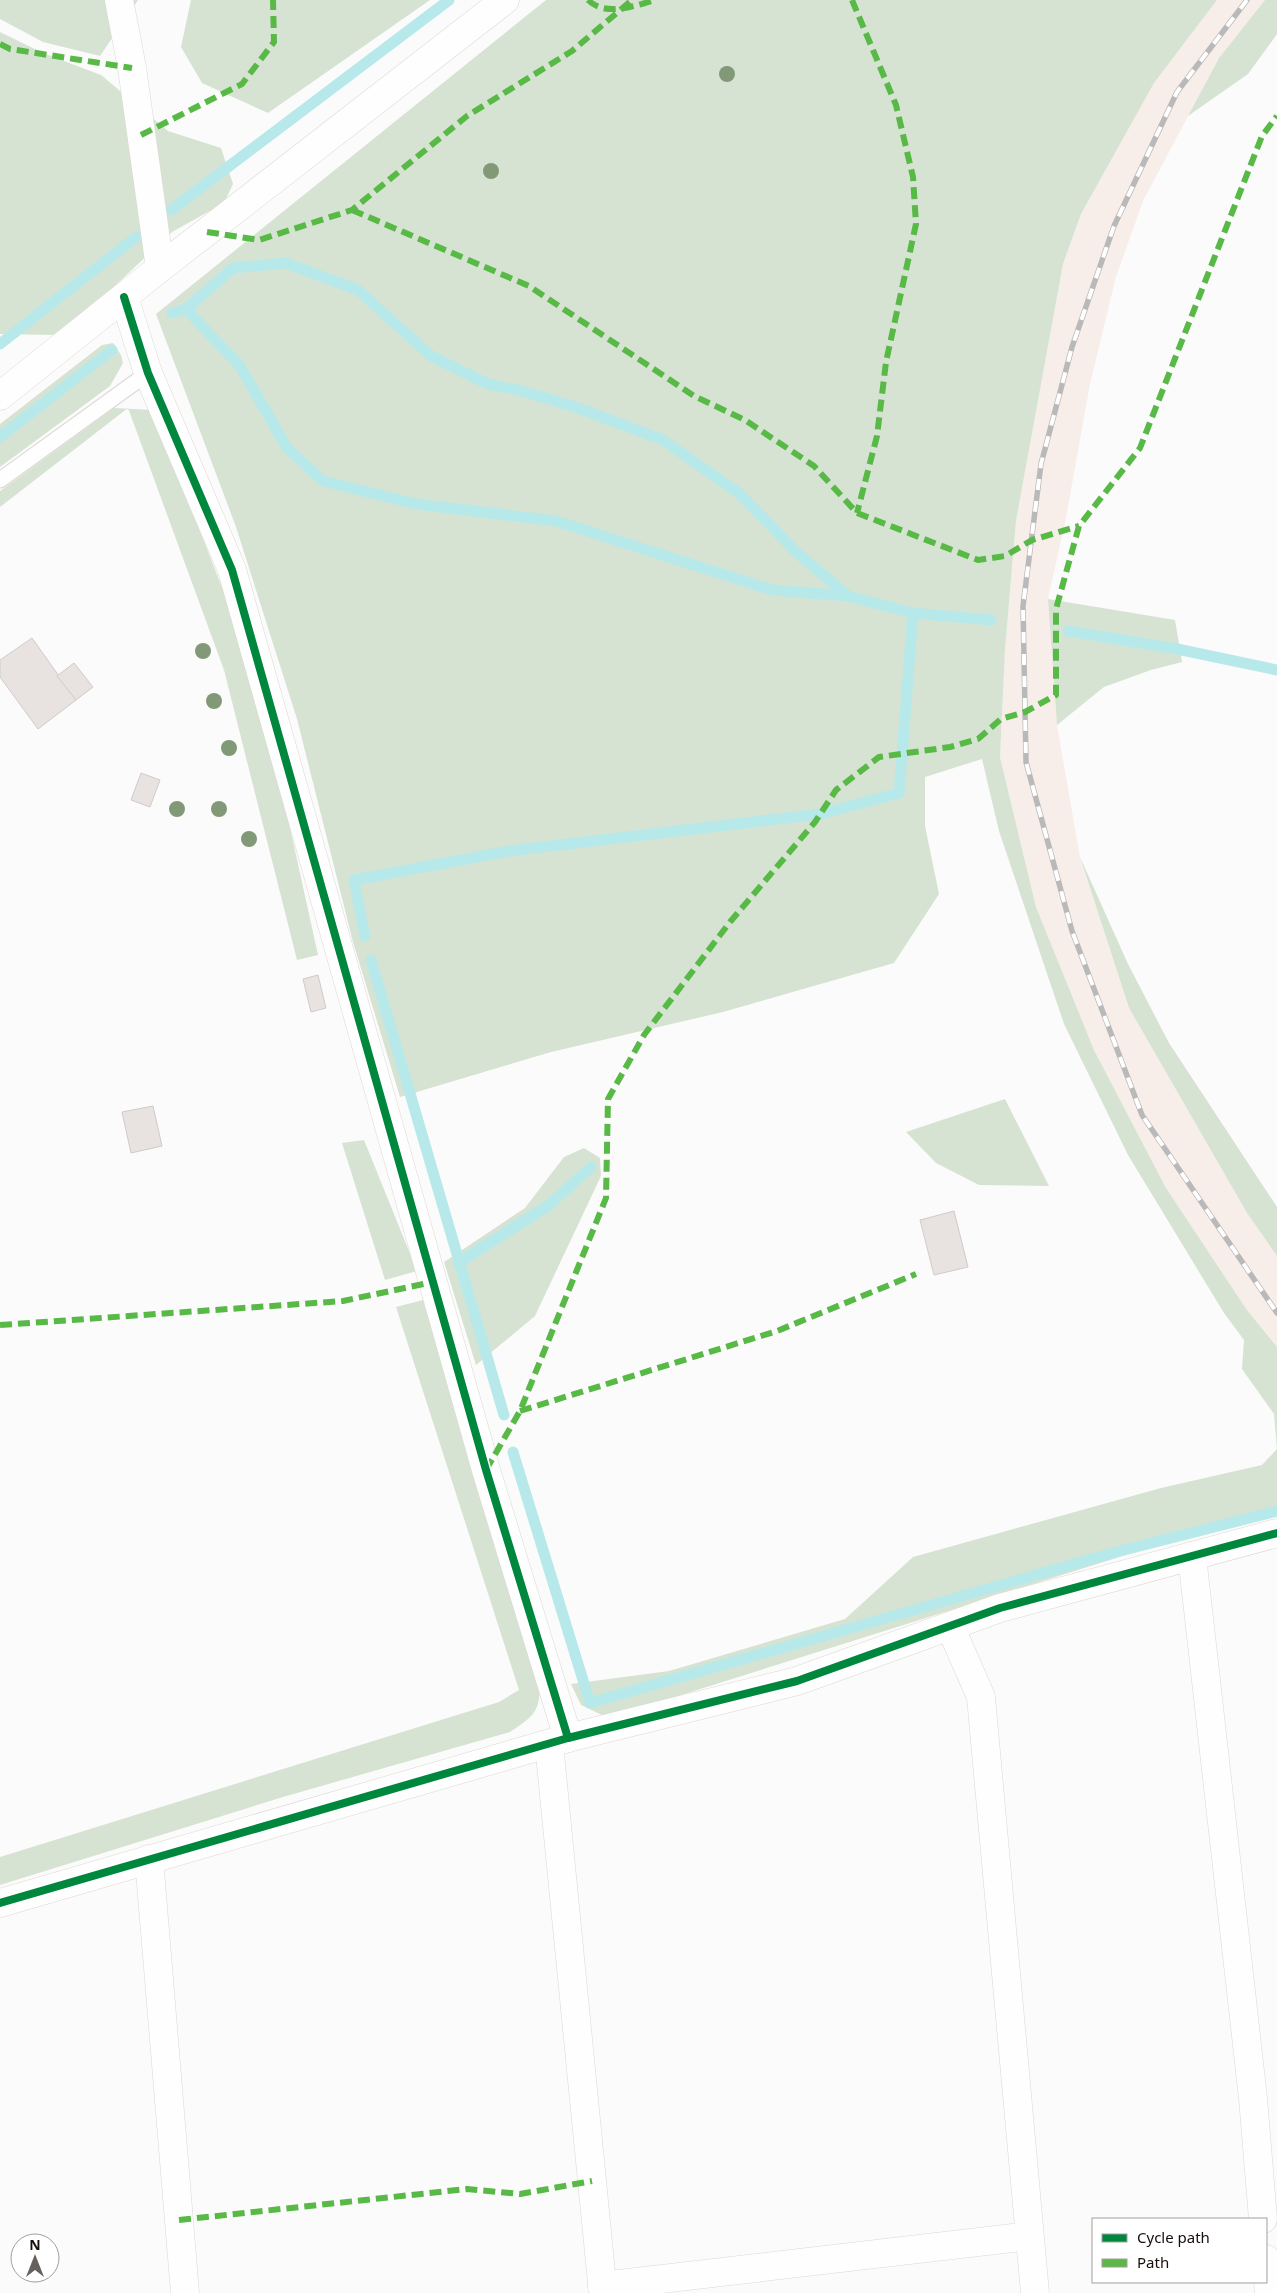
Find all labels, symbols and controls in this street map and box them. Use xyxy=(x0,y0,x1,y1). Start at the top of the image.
legend xyxy=(1092,2218,1267,2283)
text: Cycle path xyxy=(1137,2227,1210,2247)
north arrow xyxy=(10,2233,60,2283)
text: N xyxy=(29,2235,41,2254)
text: Path xyxy=(1137,2252,1169,2272)

